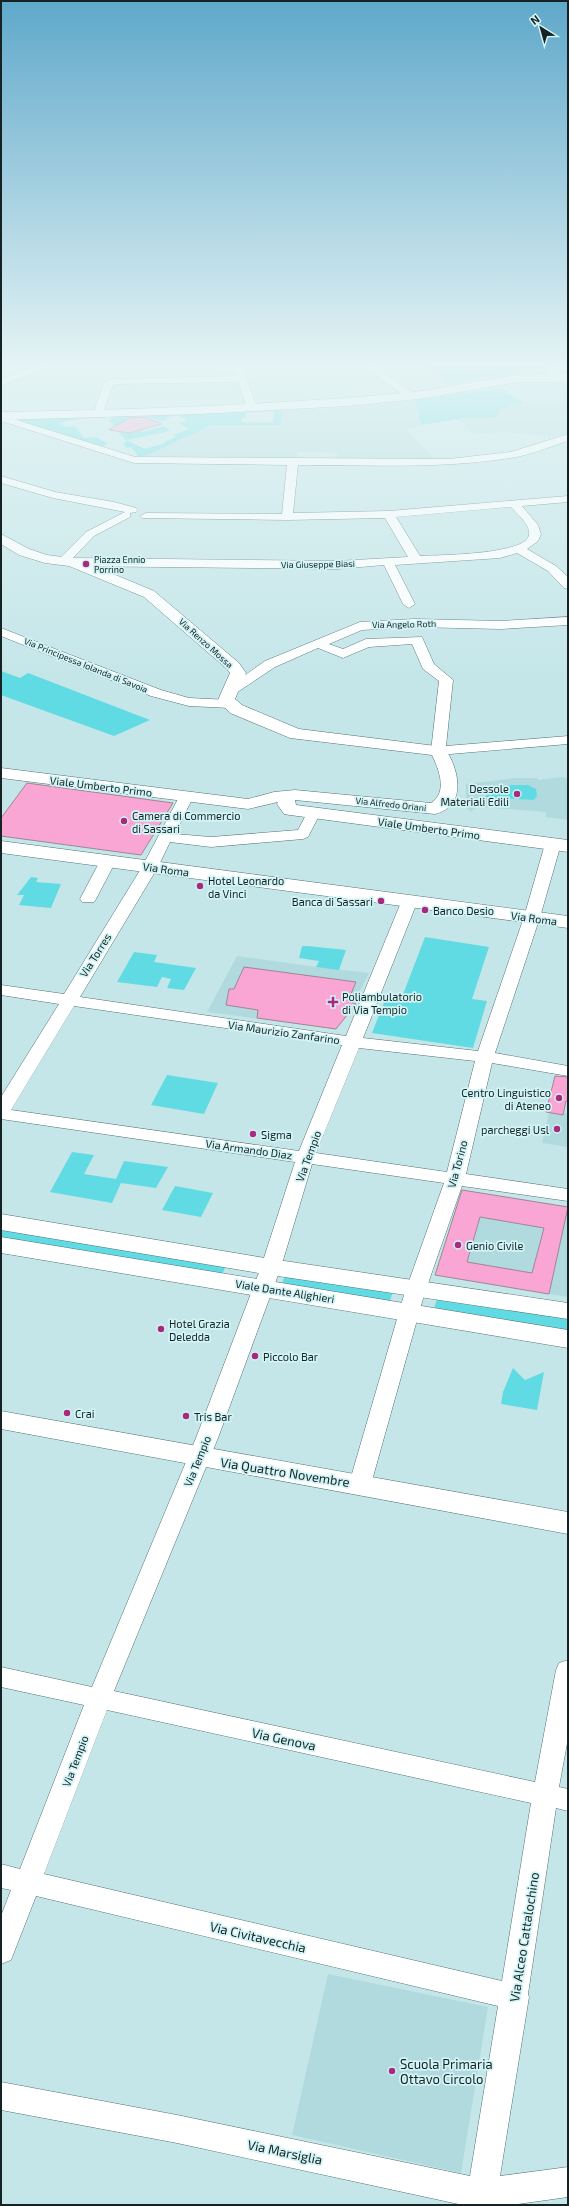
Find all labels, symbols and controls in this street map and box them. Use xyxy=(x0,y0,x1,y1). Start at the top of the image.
north arrow xyxy=(521,8,561,48)
text: N xyxy=(528,12,542,27)
place label: Piazza Ennio Porrino xyxy=(94,554,145,575)
street label: Via Giuseppe Biasi xyxy=(281,558,355,570)
marker: Piazza Ennio Porrino xyxy=(81,559,91,569)
street label: Via Renzo Mossa xyxy=(177,616,235,670)
street label: Via Angelo Roth xyxy=(372,618,436,630)
street label: Via Principessa Iolanda di Savoia xyxy=(22,635,150,695)
street label: Viale Umberto Primo xyxy=(49,773,153,799)
place label: Dessole Materiali Edili xyxy=(440,782,509,808)
marker: Dessole Materiali Edili xyxy=(512,789,522,799)
street label: Via Alfredo Oriani xyxy=(355,795,427,813)
place label: Camera di Commercio di Sassari xyxy=(132,809,241,835)
street label: Viale Umberto Primo xyxy=(377,814,481,842)
marker: Camera di Commercio di Sassari xyxy=(119,816,129,826)
street label: Via Roma xyxy=(142,859,190,879)
place label: Hotel Leonardo da Vinci xyxy=(208,874,284,900)
marker: Hotel Leonardo da Vinci xyxy=(195,881,205,891)
place label: Banca di Sassari xyxy=(292,895,373,908)
marker: Banca di Sassari xyxy=(376,896,386,906)
place label: Banco Desio xyxy=(433,904,494,917)
marker: Banco Desio xyxy=(420,905,430,915)
street label: Via Roma xyxy=(510,908,558,928)
street label: Via Torres xyxy=(76,930,114,979)
place label: Poliambulatorio di Via Tempio xyxy=(342,990,422,1016)
marker: Poliambulatorio di Via Tempio xyxy=(327,996,339,1008)
street label: Via Maurizio Zanfarino xyxy=(227,1018,341,1046)
place label: Centro Linguistico di Ateneo xyxy=(461,1086,551,1112)
marker: Centro Linguistico di Ateneo xyxy=(554,1093,564,1103)
place label: parcheggi Usl xyxy=(481,1123,550,1136)
marker: parcheggi Usl xyxy=(552,1124,562,1134)
place label: Sigma xyxy=(261,1128,292,1141)
marker: Sigma xyxy=(248,1129,258,1139)
street label: Via Tempio xyxy=(293,1129,323,1183)
street label: Via Armando Diaz xyxy=(205,1136,294,1162)
street label: Via Torino xyxy=(444,1139,470,1189)
place label: Genio Civile xyxy=(466,1239,523,1252)
marker: Genio Civile xyxy=(453,1240,463,1250)
street label: Viale Dante Alighieri xyxy=(234,1277,336,1305)
place label: Hotel Grazia Deledda xyxy=(169,1317,230,1343)
marker: Hotel Grazia Deledda xyxy=(156,1324,166,1334)
place label: Piccolo Bar xyxy=(263,1350,319,1363)
marker: Piccolo Bar xyxy=(250,1351,260,1361)
place label: Crai xyxy=(75,1407,94,1420)
marker: Crai xyxy=(62,1408,72,1418)
place label: Tris Bar xyxy=(194,1410,232,1423)
marker: Tris Bar xyxy=(181,1411,191,1421)
street label: Via Tempio xyxy=(181,1434,213,1488)
street label: Via Quattro Novembre xyxy=(219,1454,351,1490)
street label: Via Genova xyxy=(250,1724,318,1754)
street label: Via Tempio xyxy=(59,1734,91,1788)
street label: Via Alceo Cattalochino xyxy=(506,1871,542,2003)
street label: Via Civitavecchia xyxy=(208,1918,308,1956)
place label: Scuola Primaria Ottavo Circolo xyxy=(400,2056,493,2087)
marker: Scuola Primaria Ottavo Circolo xyxy=(387,2066,397,2076)
street label: Via Marsiglia xyxy=(246,2136,324,2168)

